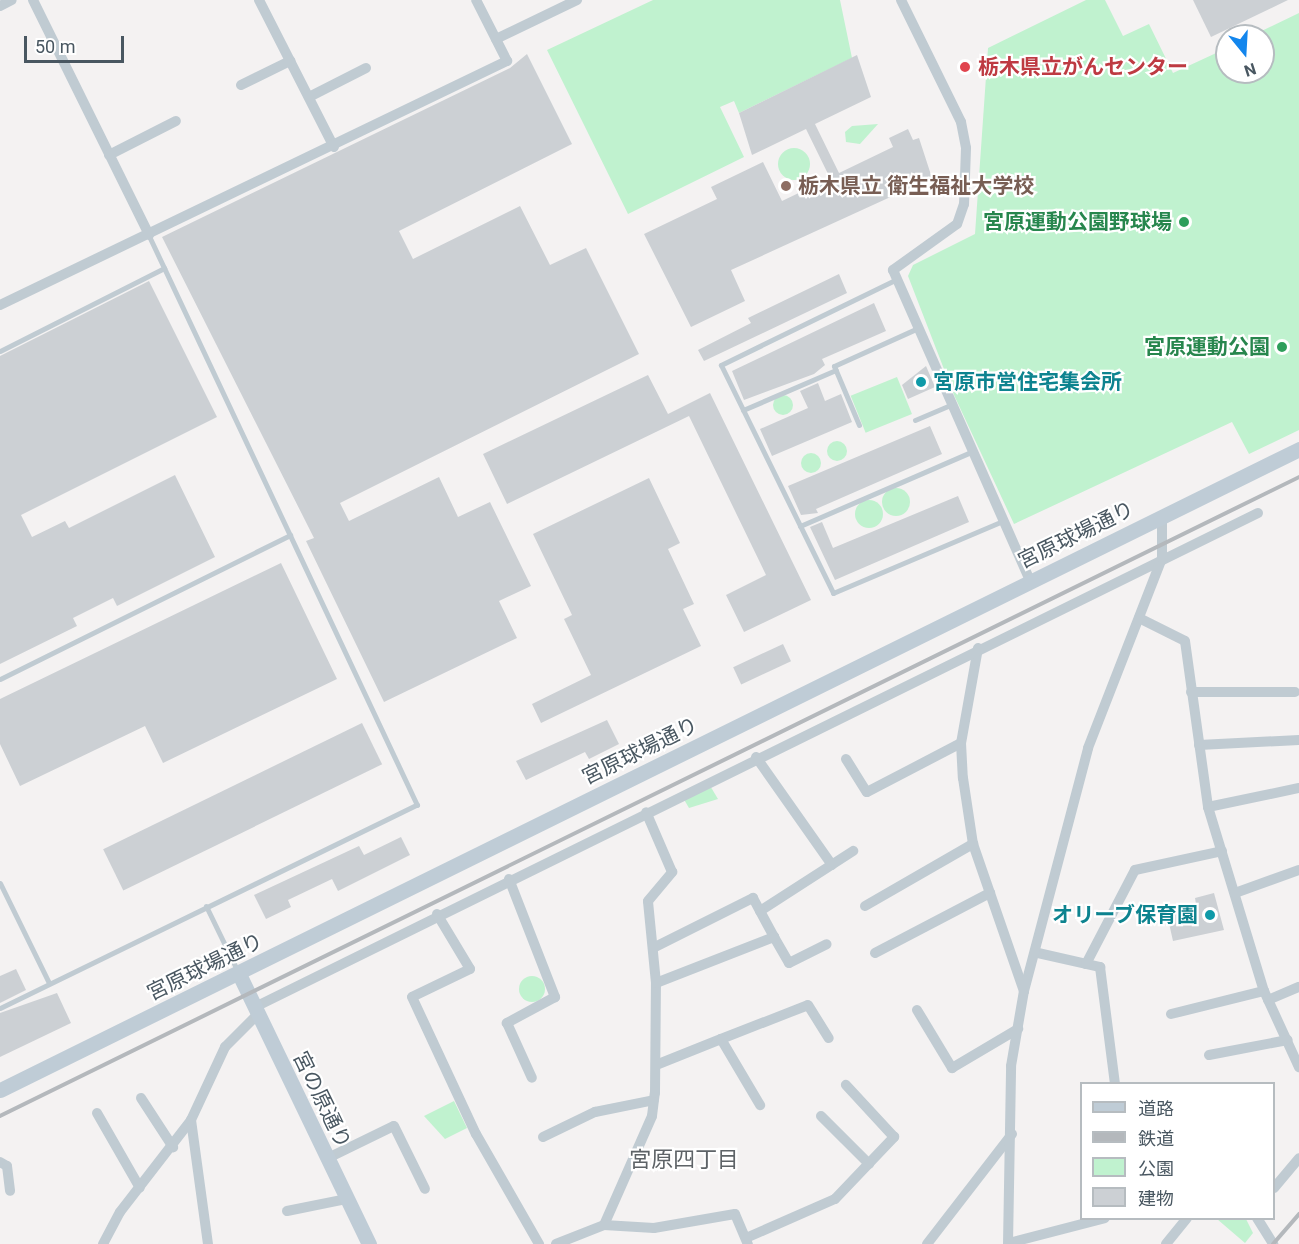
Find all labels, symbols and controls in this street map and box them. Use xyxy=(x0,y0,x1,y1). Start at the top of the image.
scale bar xyxy=(27,24,128,62)
north arrow xyxy=(1215,24,1275,84)
text: 50 m xyxy=(35,36,75,57)
place label: 栃木県立がんセンター xyxy=(978,54,1188,80)
marker: 栃木県立がんセンター xyxy=(956,58,974,76)
text: N xyxy=(1242,59,1258,80)
place label: 栃木県立 衛生福祉大学校 xyxy=(798,173,1034,199)
marker: 栃木県立 衛生福祉大学校 xyxy=(779,179,793,193)
place label: 宮原運動公園野球場 xyxy=(983,209,1172,235)
marker: 宮原運動公園野球場 xyxy=(1177,215,1191,229)
place label: 宮原運動公園 xyxy=(1144,334,1270,360)
marker: 宮原運動公園 xyxy=(1275,340,1289,354)
place label: 宮原市営住宅集会所 xyxy=(933,369,1122,395)
marker: 宮原市営住宅集会所 xyxy=(914,375,928,389)
street label: 宮原球場通り xyxy=(1014,496,1138,574)
street label: 宮原球場通り xyxy=(578,712,702,790)
place label: オリーブ保育園 xyxy=(1051,902,1198,928)
marker: オリーブ保育園 xyxy=(1203,908,1217,922)
street label: 宮原球場通り xyxy=(143,928,267,1006)
street label: 宮の原通り xyxy=(288,1047,356,1153)
legend xyxy=(1080,1082,1275,1220)
text: 道路 xyxy=(1138,1098,1174,1119)
text: 鉄道 xyxy=(1138,1128,1174,1149)
district label: 宮原四丁目 xyxy=(629,1147,739,1173)
text: 公園 xyxy=(1138,1158,1174,1179)
text: 建物 xyxy=(1138,1188,1174,1209)

